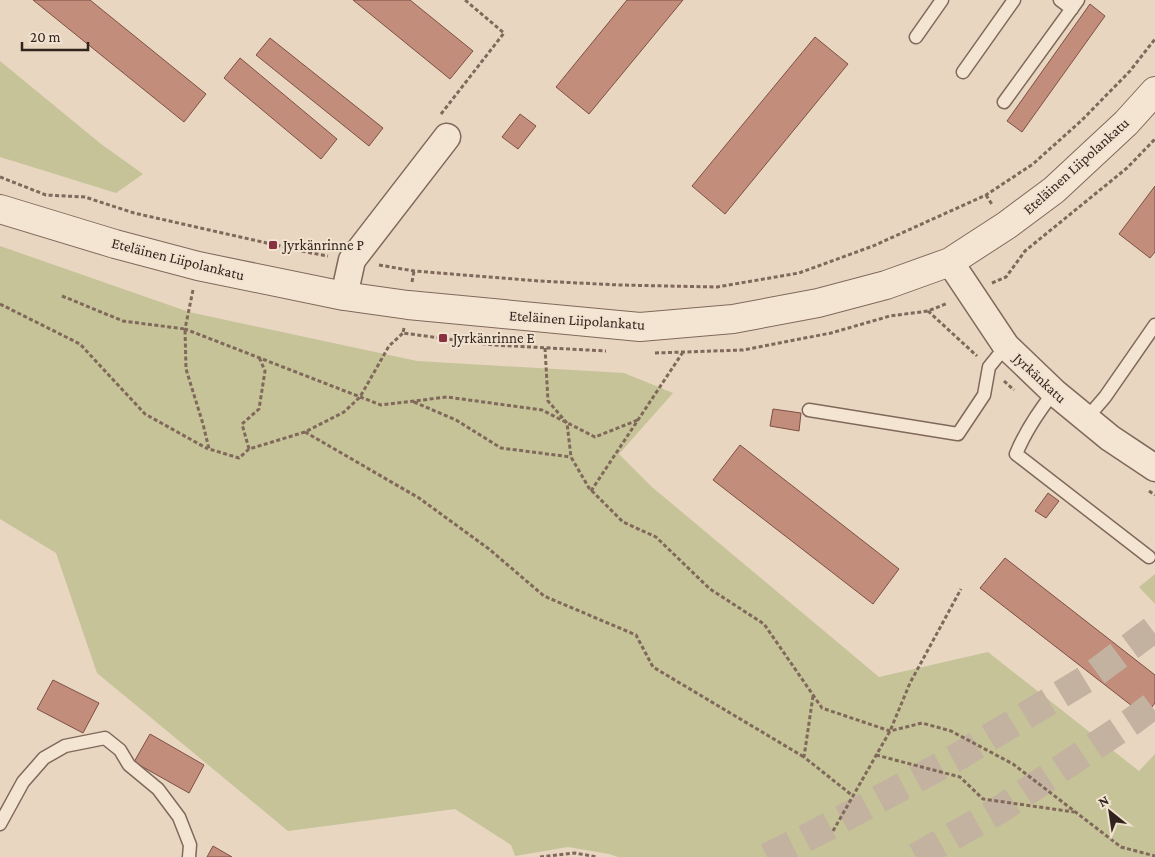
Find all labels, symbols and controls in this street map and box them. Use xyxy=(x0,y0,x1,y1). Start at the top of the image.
scale bar xyxy=(22,20,89,52)
text: 20 m xyxy=(30,29,61,45)
street label: Eteläinen Liipolankatu xyxy=(1020,114,1133,218)
street label: Eteläinen Liipolankatu xyxy=(110,235,246,284)
place label: Jyrkänrinne P xyxy=(281,237,364,254)
marker: Jyrkänrinne P xyxy=(267,239,279,251)
street label: Eteläinen Liipolankatu xyxy=(508,307,646,334)
place label: Jyrkänrinne E xyxy=(451,330,535,347)
marker: Jyrkänrinne E xyxy=(437,332,449,344)
street label: Jyrkänkatu xyxy=(1008,348,1069,407)
north arrow xyxy=(1085,787,1135,837)
text: N xyxy=(1095,791,1112,810)

